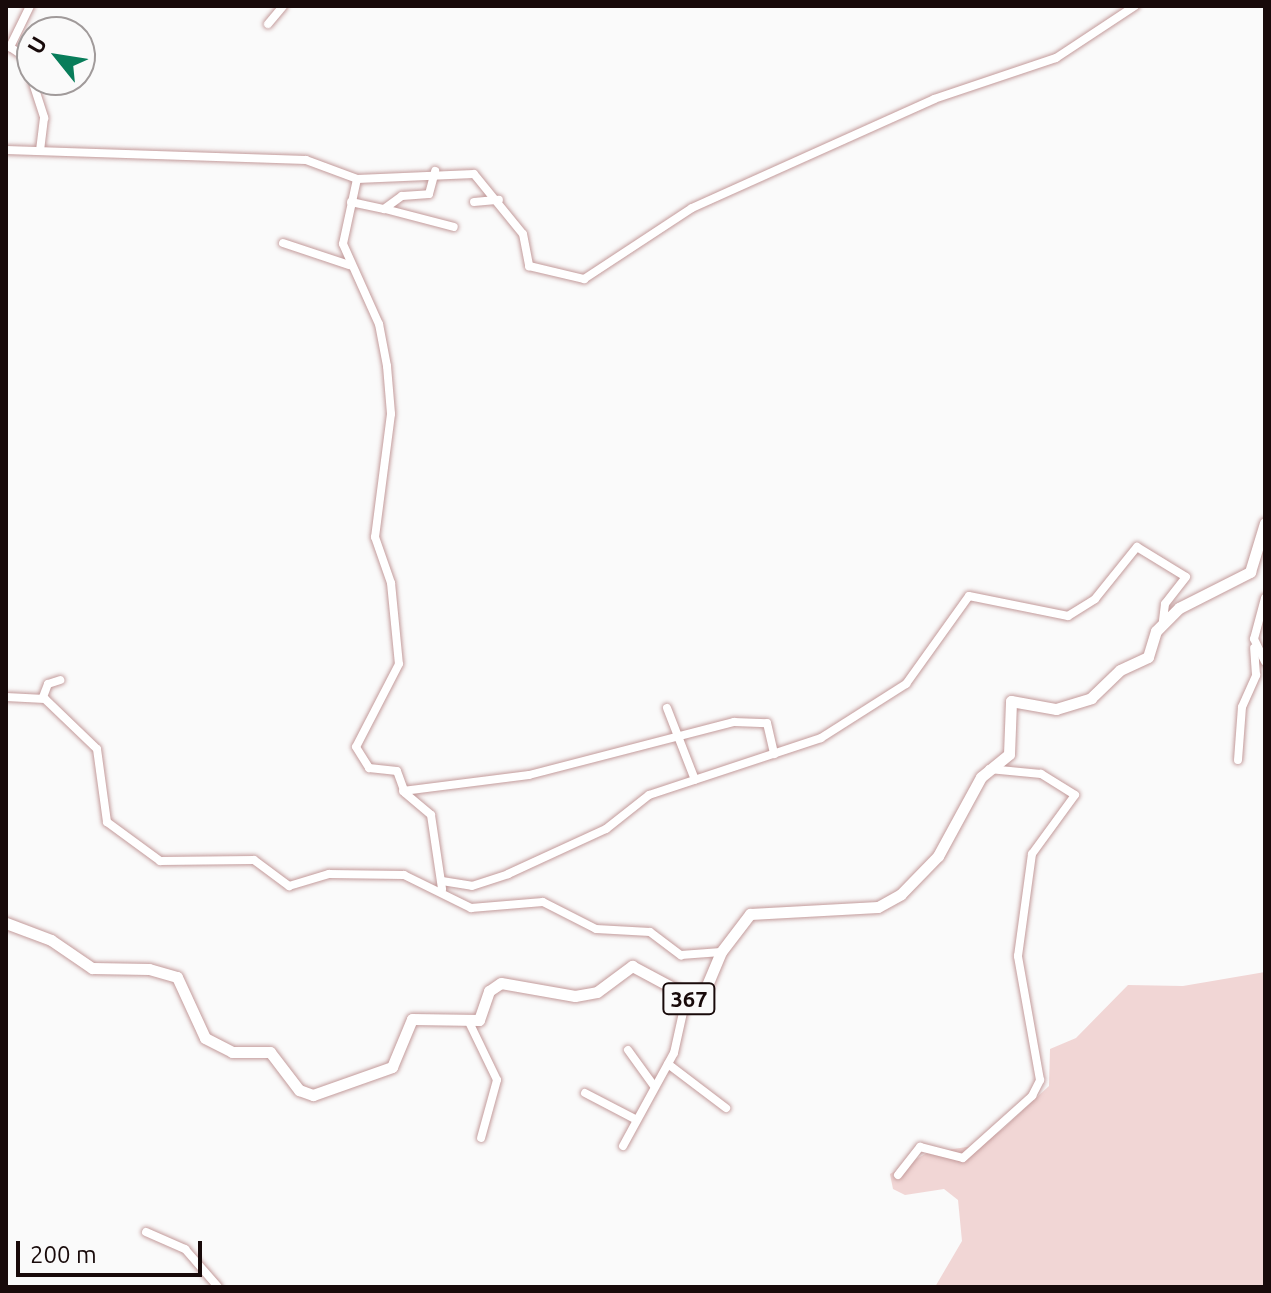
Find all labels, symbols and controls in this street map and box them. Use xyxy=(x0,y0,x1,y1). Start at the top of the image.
north arrow xyxy=(16,16,96,96)
text: U xyxy=(22,32,51,58)
road number: 367 xyxy=(661,981,717,1017)
scale bar xyxy=(20,1225,206,1275)
text: 200 m xyxy=(30,1241,97,1268)

